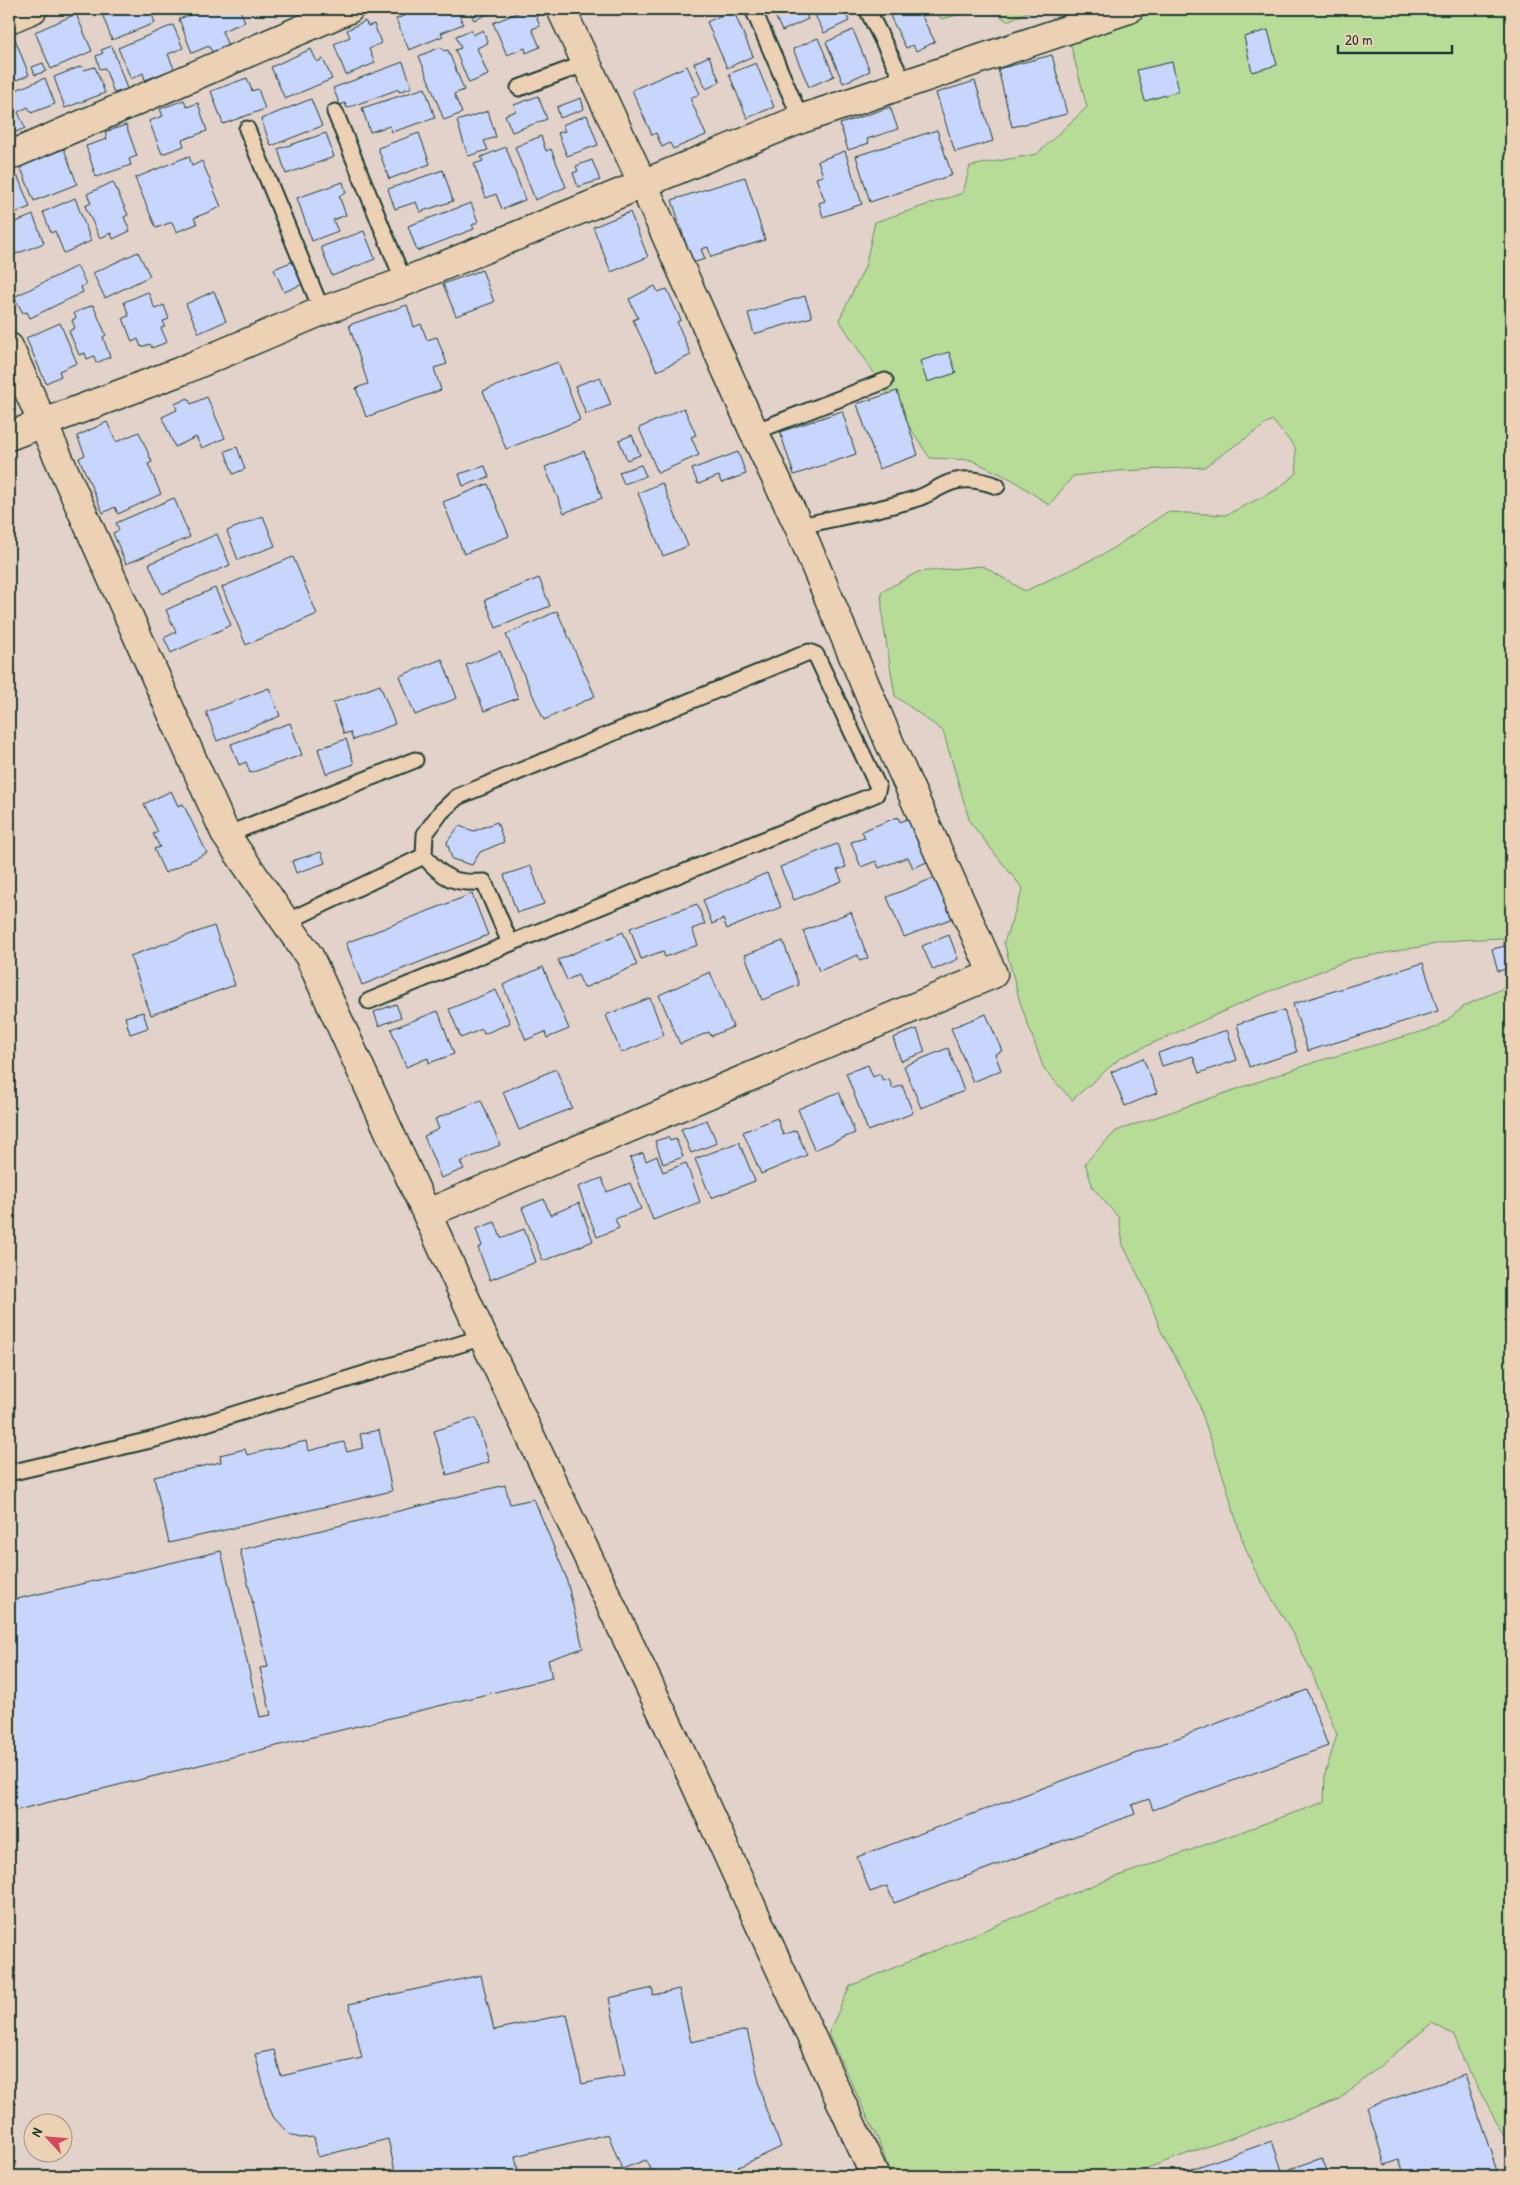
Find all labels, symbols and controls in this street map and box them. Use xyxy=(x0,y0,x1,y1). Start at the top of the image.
scale bar xyxy=(1338,22,1451,54)
text: 20 m xyxy=(1345,29,1372,50)
north arrow xyxy=(22,2112,72,2162)
text: N xyxy=(26,2124,46,2140)

